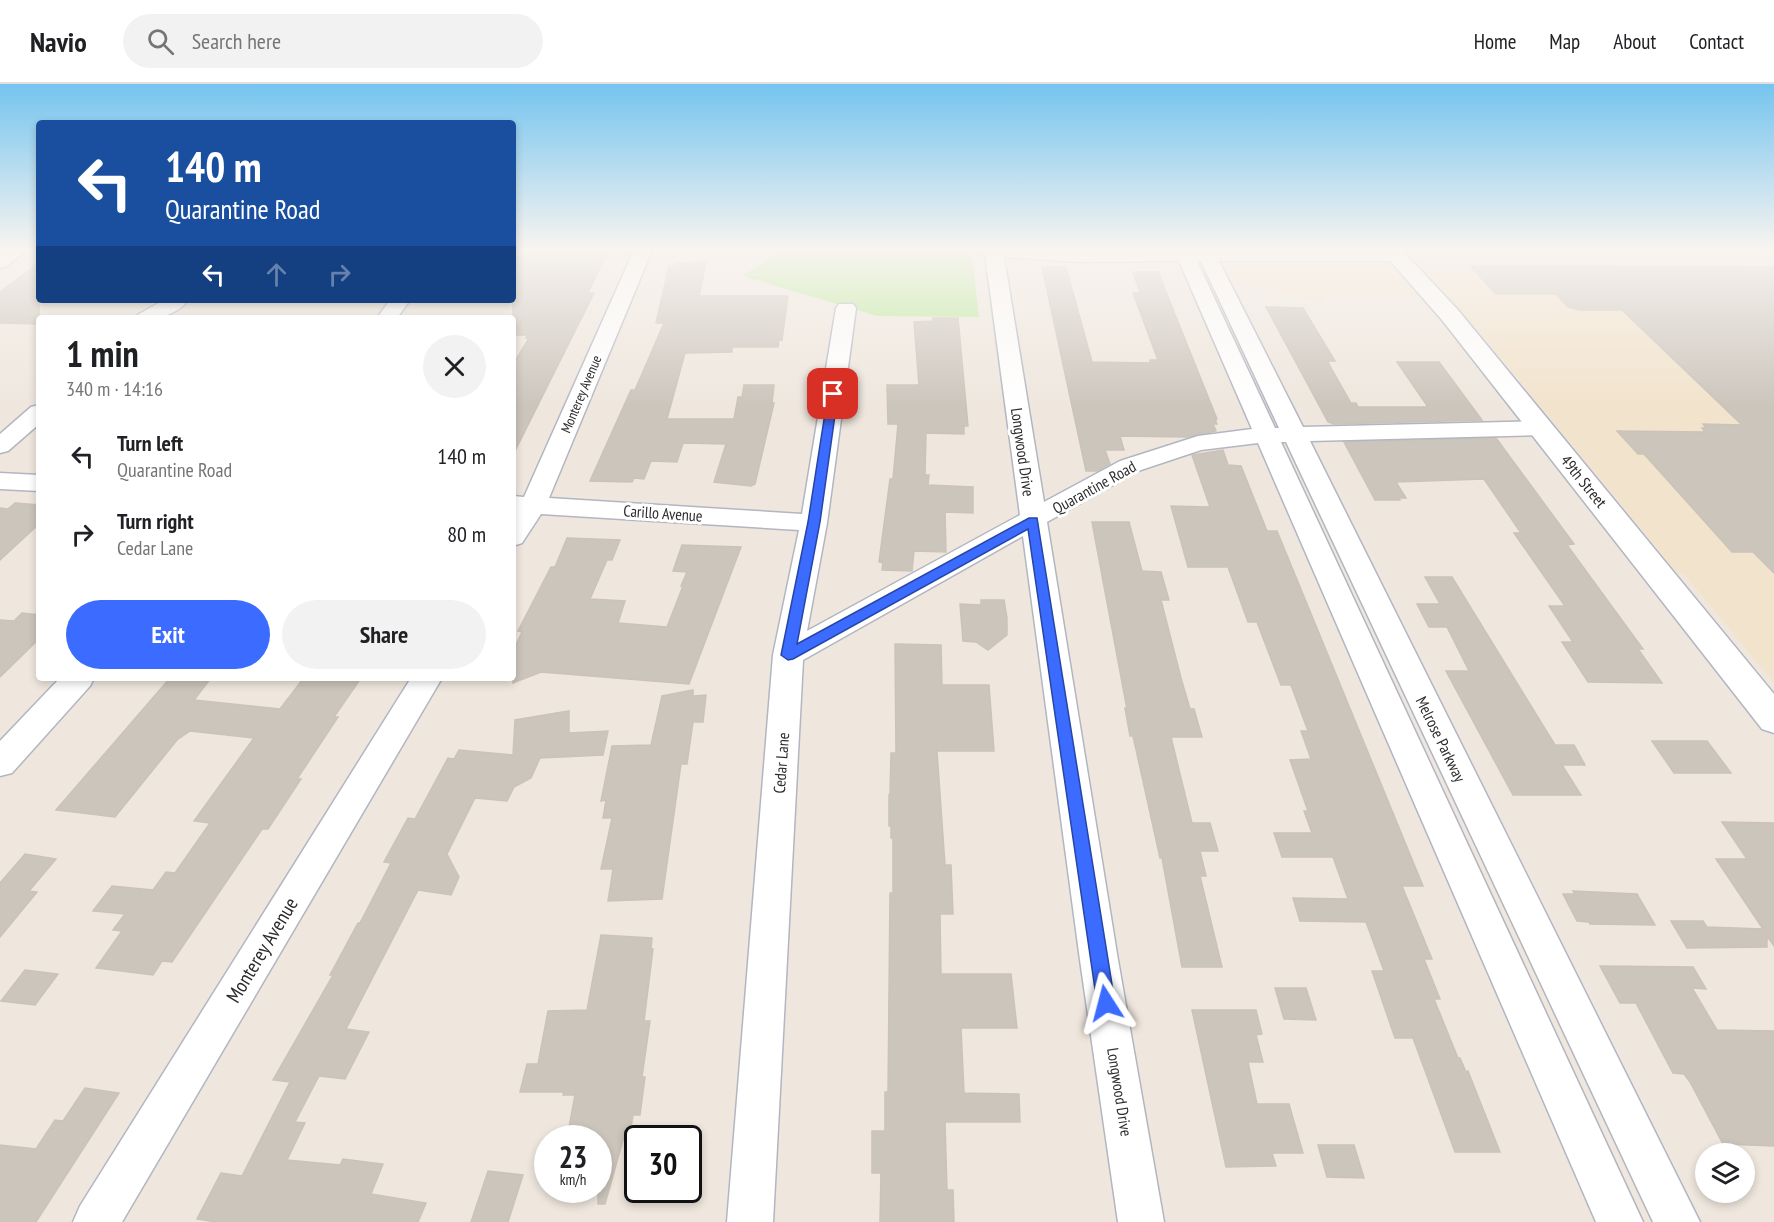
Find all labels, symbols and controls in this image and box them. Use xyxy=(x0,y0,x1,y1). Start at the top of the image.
search box xyxy=(123,14,543,68)
text: Navio xyxy=(30,23,87,60)
icon: search xyxy=(144,25,177,58)
text: Search here xyxy=(192,27,281,55)
text: Home xyxy=(1474,28,1516,55)
text: Map xyxy=(1549,28,1580,55)
text: About xyxy=(1613,28,1656,55)
text: Contact xyxy=(1689,28,1744,55)
text: 140 m xyxy=(165,139,262,194)
icon: left xyxy=(66,144,144,222)
text: Quarantine Road xyxy=(165,192,320,226)
icon: left xyxy=(197,258,230,291)
icon: ahead xyxy=(260,258,293,291)
icon: right xyxy=(323,258,356,291)
text: 1 min xyxy=(66,330,139,377)
button: close xyxy=(423,335,486,398)
street label: Monterey Avenue xyxy=(557,352,606,436)
pin xyxy=(807,368,858,419)
text: 340 m · 14:16 xyxy=(66,376,163,402)
icon: arrive xyxy=(816,377,849,410)
street label: Longwood Drive xyxy=(1007,406,1039,498)
text: Turn left xyxy=(117,429,183,457)
icon: left xyxy=(66,440,99,473)
text: 140 m xyxy=(437,442,486,470)
street label: 49th Street xyxy=(1557,450,1612,512)
street label: Quarantine Road xyxy=(1049,456,1139,518)
text: Quarantine Road xyxy=(117,457,232,483)
street label: Carillo Avenue xyxy=(623,500,703,526)
text: Turn right xyxy=(117,507,194,535)
icon: right xyxy=(66,518,99,551)
text: 80 m xyxy=(447,520,486,548)
text: Cedar Lane xyxy=(117,535,193,561)
button: Exit xyxy=(66,600,270,669)
button: Share xyxy=(282,600,486,669)
street label: Melrose Parkway xyxy=(1412,693,1470,785)
street label: Cedar Lane xyxy=(769,732,793,794)
street label: Monterey Avenue xyxy=(220,893,304,1007)
position arrow xyxy=(1074,971,1138,1035)
street label: Longwood Drive xyxy=(1103,1046,1137,1138)
speed limit sign: 30 xyxy=(624,1125,702,1203)
text: 23 xyxy=(559,1137,587,1176)
map controls xyxy=(1695,1143,1755,1203)
button: layers xyxy=(1695,1143,1755,1203)
text: km/h xyxy=(560,1170,586,1189)

